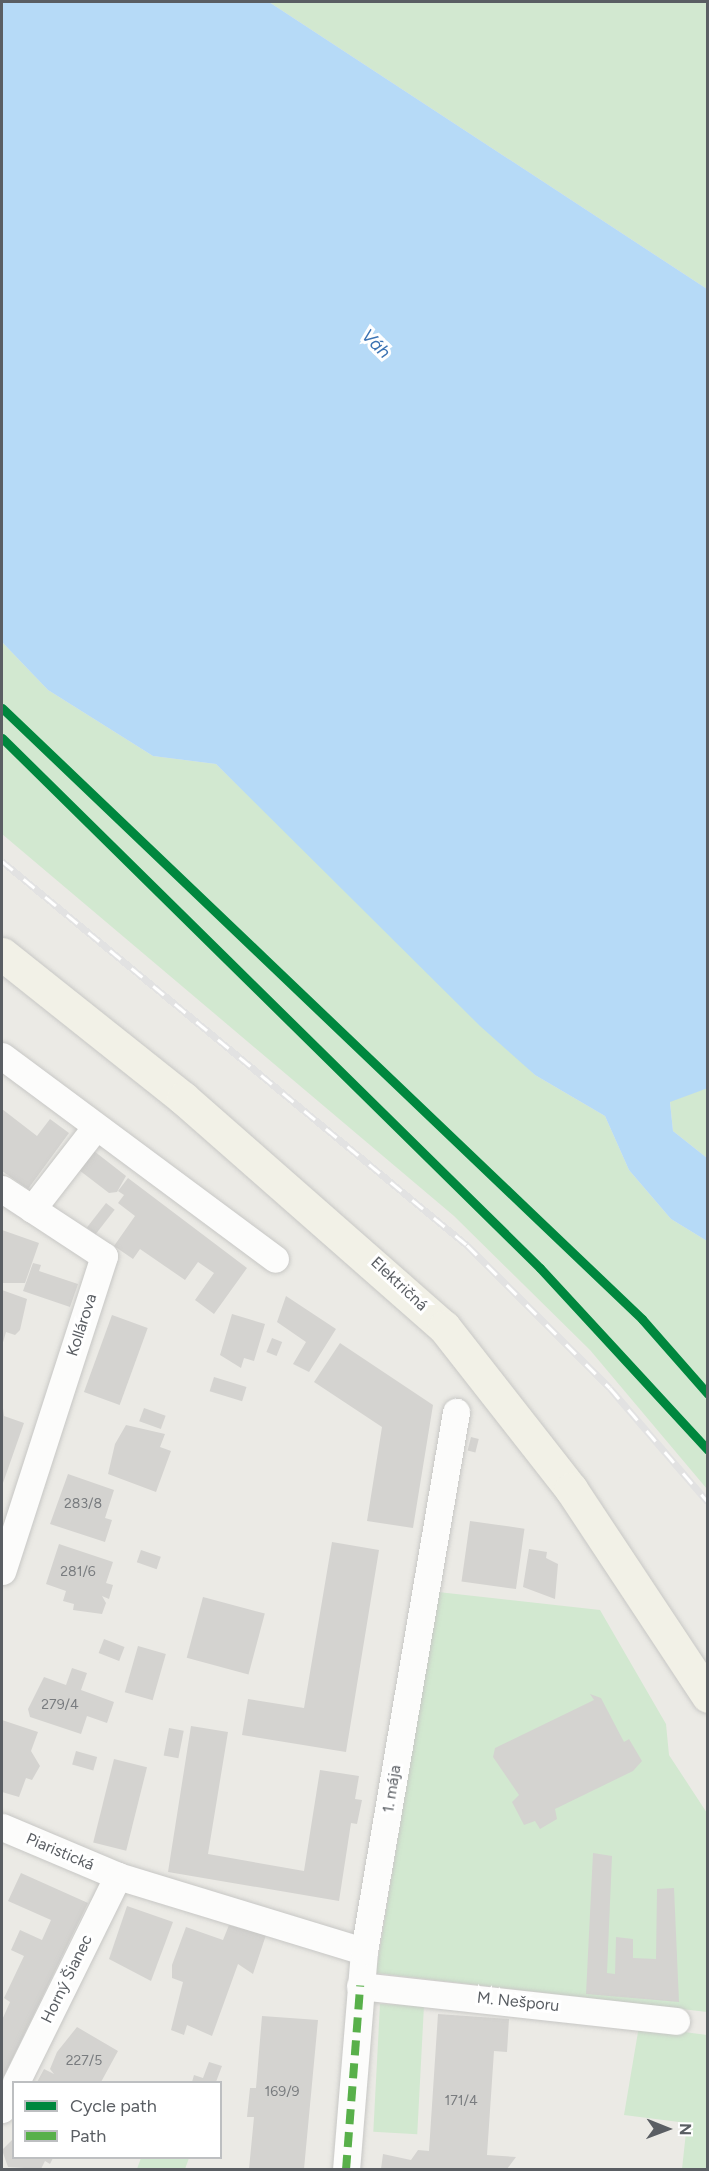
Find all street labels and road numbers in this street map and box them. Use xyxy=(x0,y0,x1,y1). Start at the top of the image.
street label: Električná xyxy=(367,1253,431,1315)
street label: Kollárova xyxy=(63,1291,101,1359)
street label: 1. mája xyxy=(379,1764,405,1814)
street label: Piaristická xyxy=(23,1829,97,1875)
street label: Horný Šianec xyxy=(37,1932,97,2026)
street label: M. Nešporu xyxy=(476,1988,560,2016)

